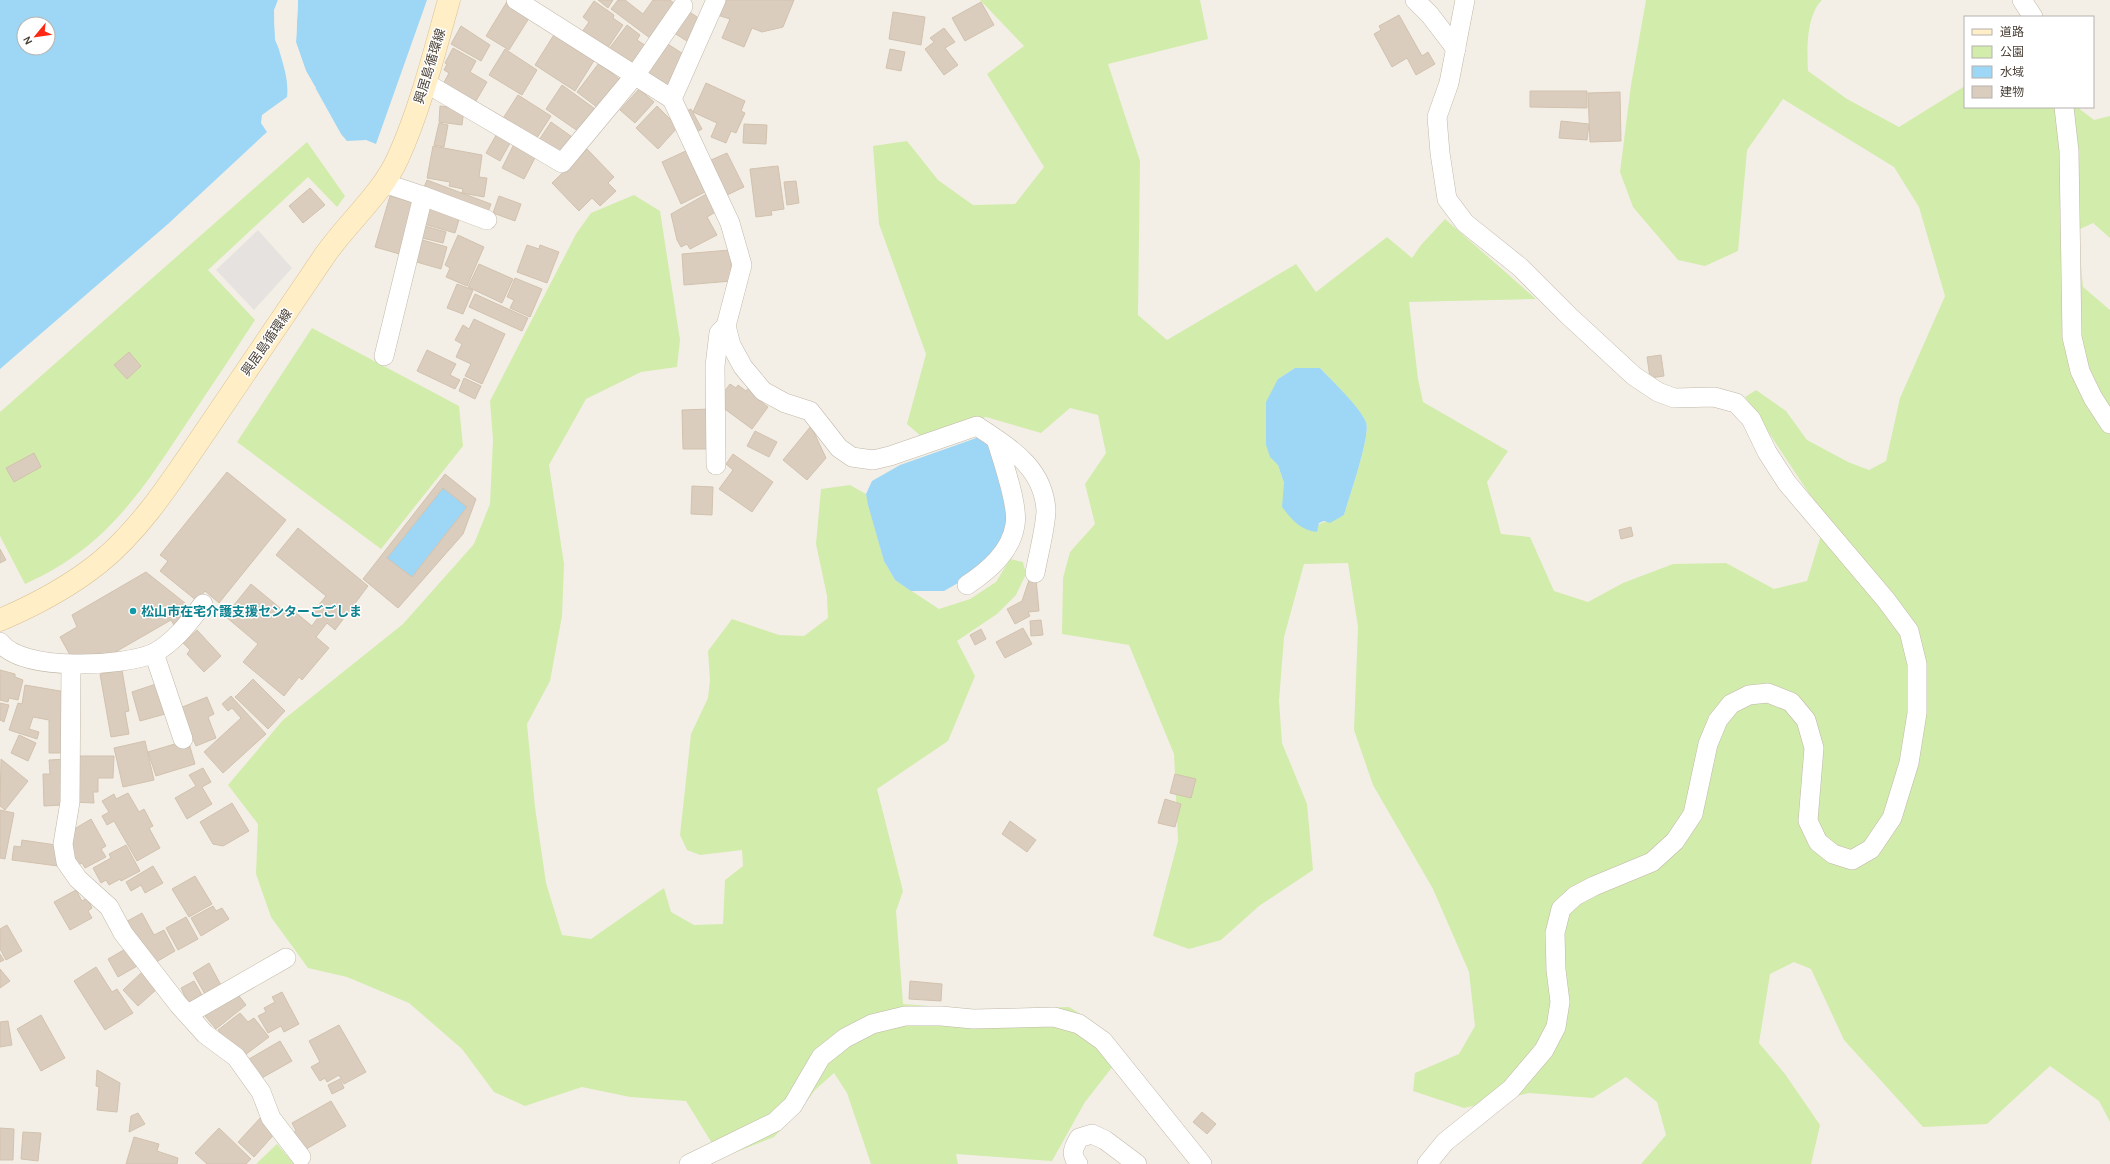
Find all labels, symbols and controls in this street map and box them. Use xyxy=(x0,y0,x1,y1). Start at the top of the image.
north arrow xyxy=(16,16,56,56)
legend xyxy=(1964,16,2094,108)
text: 道路 xyxy=(2000,25,2024,39)
street label: 興居島循環線 xyxy=(411,27,448,106)
text: N xyxy=(20,34,35,47)
text: 公園 xyxy=(2000,45,2024,59)
text: 水域 xyxy=(2000,65,2024,79)
text: 建物 xyxy=(2000,85,2024,99)
street label: 興居島循環線 xyxy=(238,306,295,379)
place label: 松山市在宅介護支援センターごごしま xyxy=(141,604,362,619)
marker: 松山市在宅介護支援センターごごしま xyxy=(128,606,138,616)

